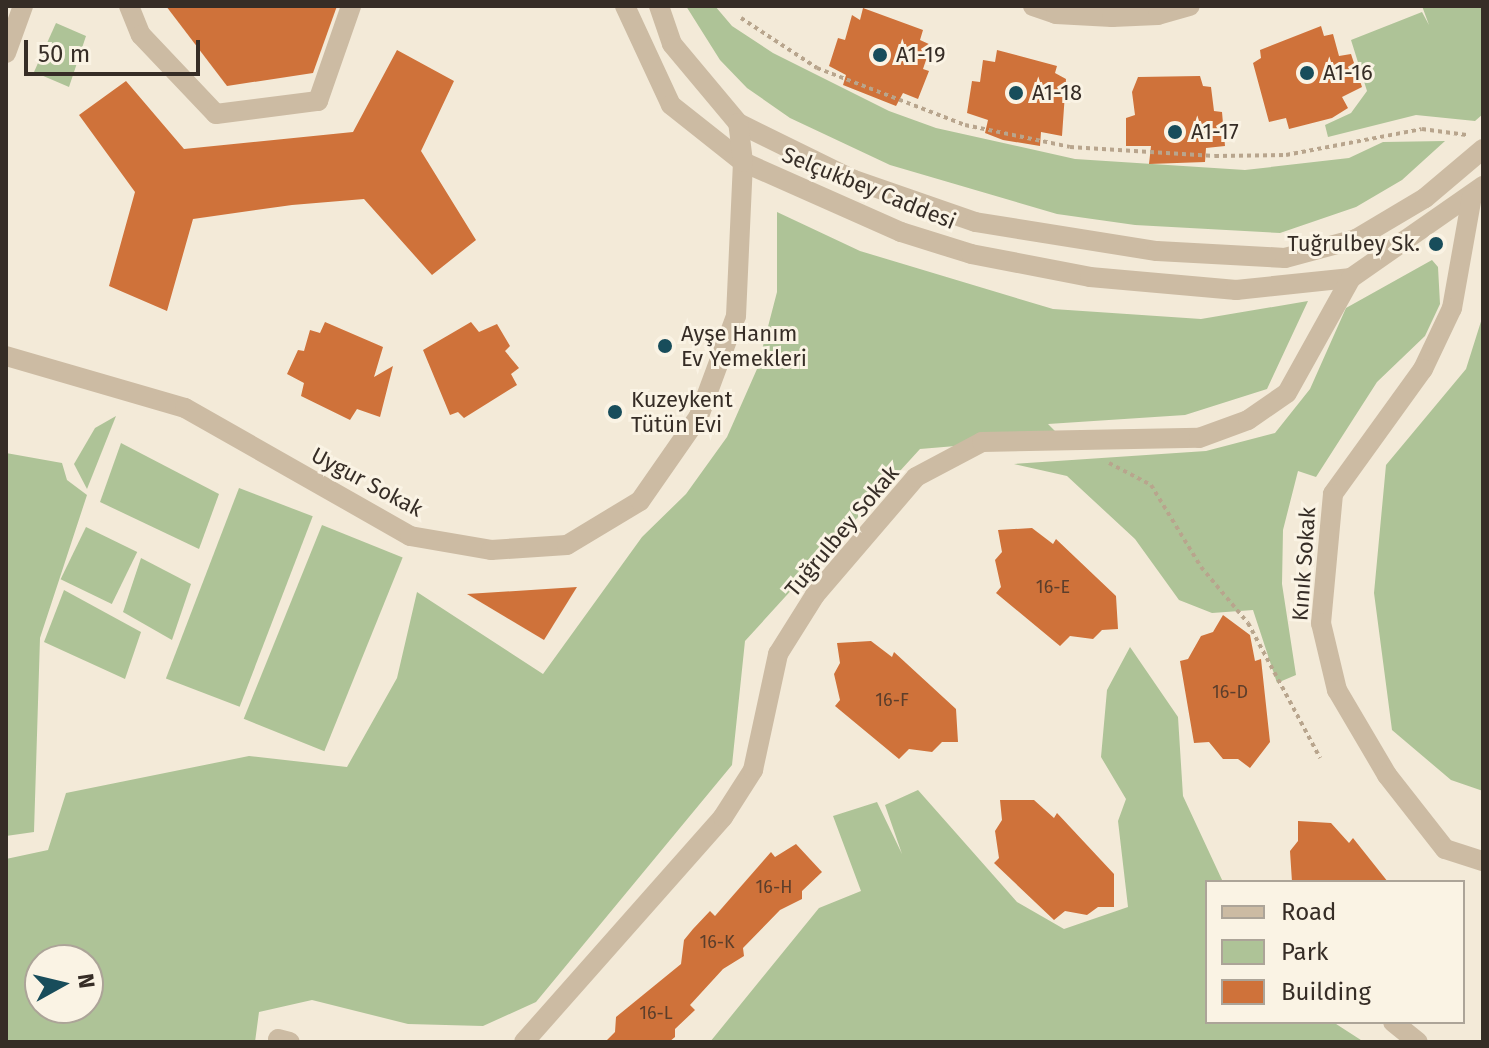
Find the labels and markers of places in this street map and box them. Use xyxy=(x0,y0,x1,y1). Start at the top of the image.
place label: A1-19 xyxy=(896,42,945,68)
marker: A1-19 xyxy=(871,46,889,64)
place label: A1-16 xyxy=(1323,60,1373,86)
marker: A1-16 xyxy=(1298,64,1316,82)
place label: A1-18 xyxy=(1032,80,1082,106)
marker: A1-18 xyxy=(1007,84,1025,102)
place label: A1-17 xyxy=(1191,119,1239,145)
marker: A1-17 xyxy=(1166,123,1184,141)
place label: Tuğrulbey Sk. xyxy=(1287,231,1420,257)
marker: Tuğrulbey Sk. xyxy=(1427,235,1445,253)
place label: Ayşe Hanım Ev Yemekleri xyxy=(681,320,807,372)
marker: Ayşe Hanım Ev Yemekleri xyxy=(656,337,674,355)
place label: Kuzeykent Tütün Evi xyxy=(631,386,733,438)
marker: Kuzeykent Tütün Evi xyxy=(606,403,624,421)

